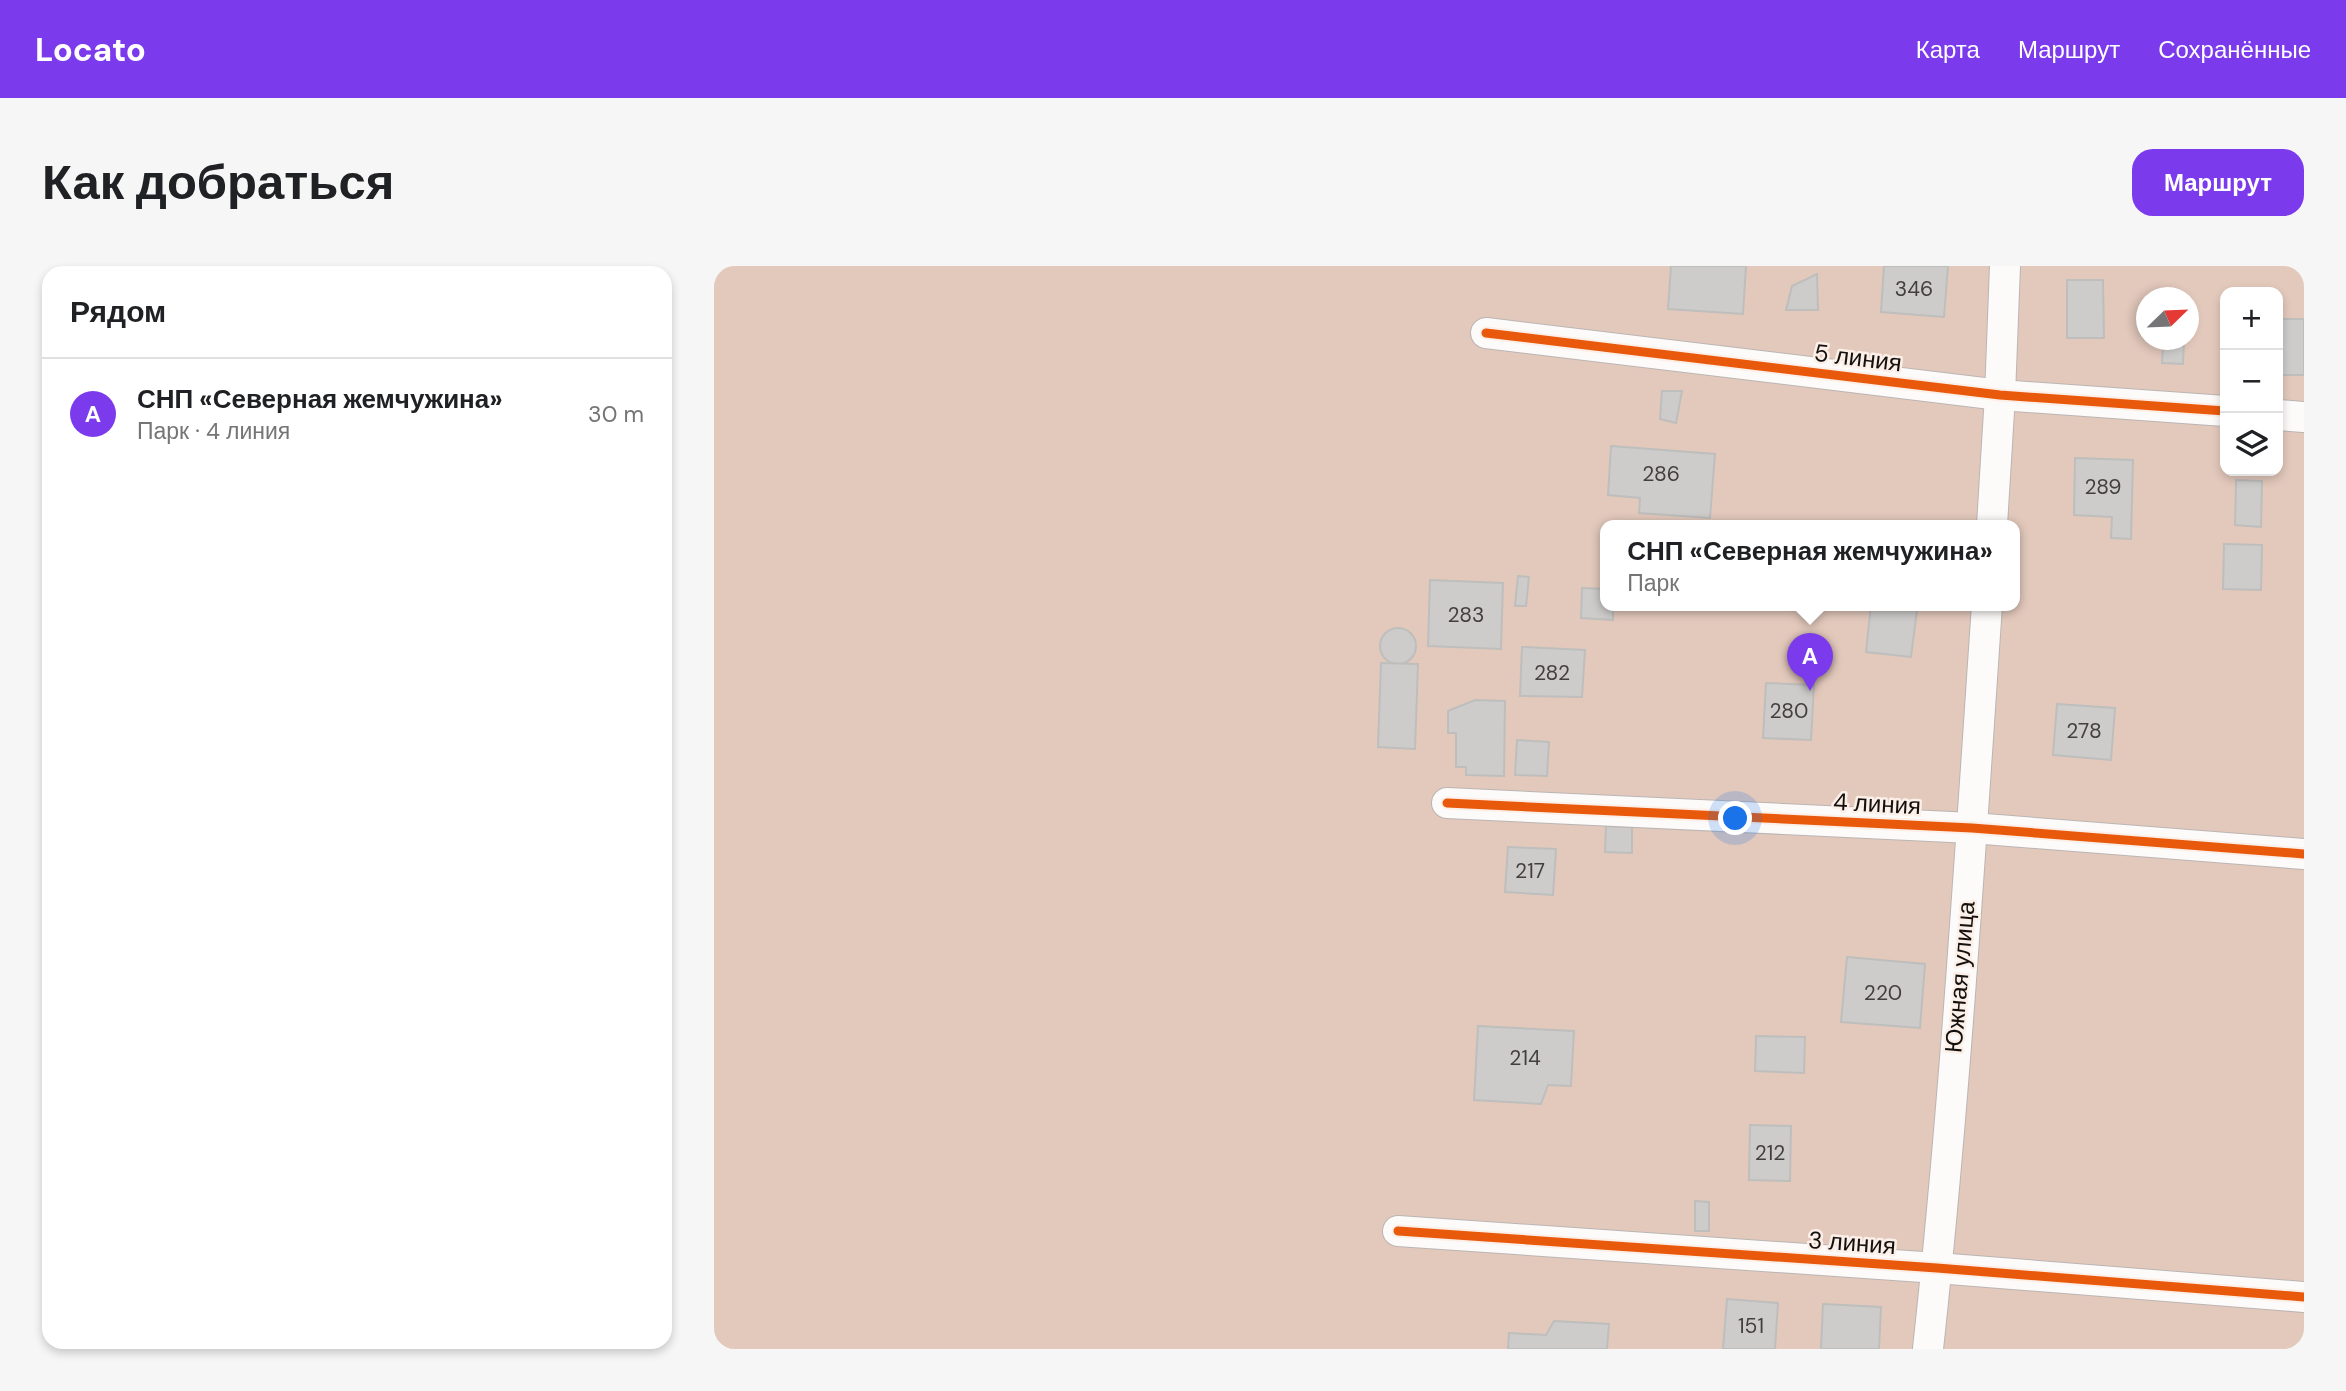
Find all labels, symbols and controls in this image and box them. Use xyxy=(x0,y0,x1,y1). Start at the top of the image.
text: Locato xyxy=(35,28,146,71)
text: Карта xyxy=(1916,34,1980,65)
text: Маршрут xyxy=(2018,34,2120,65)
text: Сохранённые xyxy=(2158,34,2311,65)
button: Маршрут xyxy=(2132,149,2304,216)
text: Как добраться xyxy=(42,150,394,214)
house number: 346 xyxy=(1895,275,1933,303)
north arrow xyxy=(2136,287,2199,350)
map controls xyxy=(2220,287,2283,476)
button: + xyxy=(2220,287,2283,350)
text: Рядом xyxy=(70,292,166,331)
street label: 5 линия xyxy=(1812,337,1904,378)
button: − xyxy=(2220,350,2283,413)
text: СНП «Северная жемчужина» xyxy=(137,382,503,416)
text: A xyxy=(85,399,101,429)
text: 30 m xyxy=(588,399,644,429)
button: layers xyxy=(2220,413,2283,476)
text: Парк · 4 линия xyxy=(137,416,290,446)
house number: 286 xyxy=(1642,460,1680,488)
house number: 289 xyxy=(2084,473,2122,501)
popup xyxy=(1600,520,2020,611)
text: СНП «Северная жемчужина» xyxy=(1627,534,1993,568)
text: Парк xyxy=(1627,568,1679,598)
house number: 283 xyxy=(1448,601,1484,629)
pin: A xyxy=(1787,633,1833,691)
house number: 282 xyxy=(1534,659,1570,687)
house number: 280 xyxy=(1770,697,1808,725)
house number: 278 xyxy=(2066,717,2102,745)
street label: 4 линия xyxy=(1832,786,1922,821)
your location xyxy=(1718,801,1752,835)
house number: 217 xyxy=(1515,857,1545,885)
street label: Южная улица xyxy=(1937,899,1982,1054)
house number: 220 xyxy=(1864,979,1902,1007)
house number: 214 xyxy=(1509,1044,1541,1072)
house number: 212 xyxy=(1755,1139,1785,1167)
street label: 3 линия xyxy=(1807,1224,1897,1261)
house number: 151 xyxy=(1738,1312,1764,1340)

